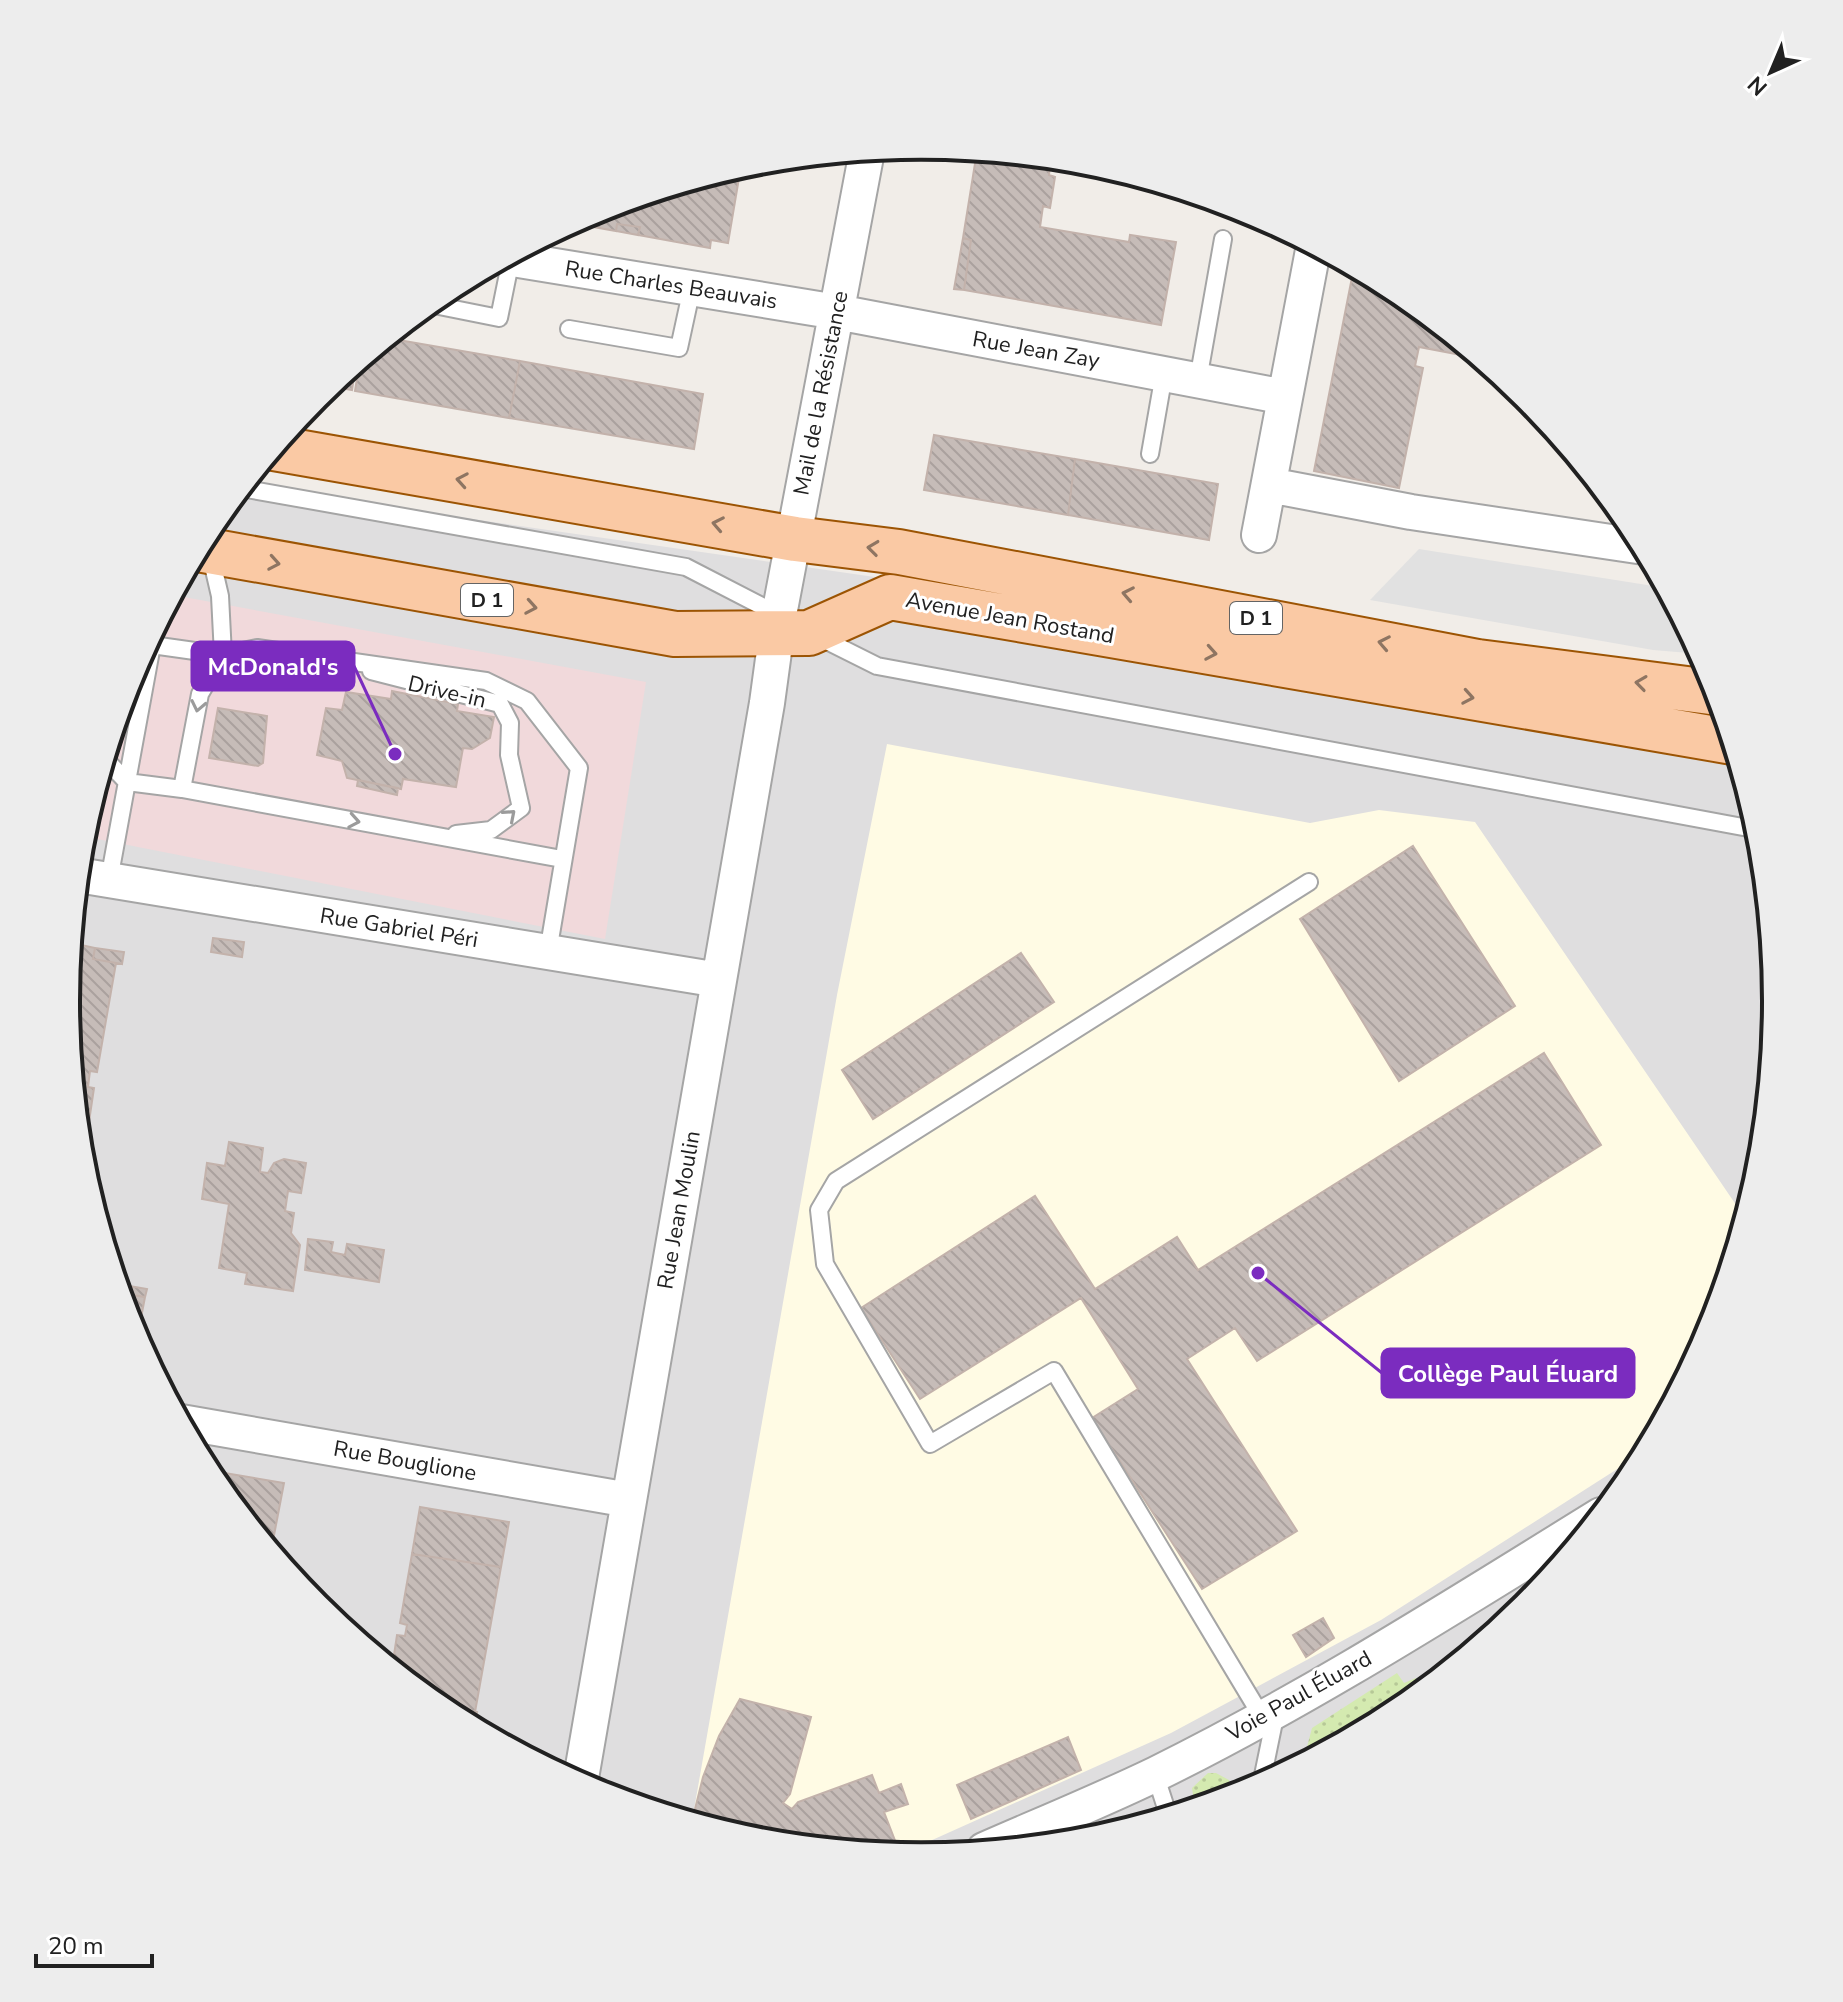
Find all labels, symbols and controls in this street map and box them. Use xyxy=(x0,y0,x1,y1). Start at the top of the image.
north arrow xyxy=(1731,32,1811,112)
text: N xyxy=(1741,69,1774,102)
street label: Rue Charles Beauvais xyxy=(563,253,779,317)
street label: Mail de la Résistance xyxy=(786,288,856,498)
street label: Rue Jean Zay xyxy=(970,324,1103,376)
one-way arrow xyxy=(455,472,469,489)
one-way arrow xyxy=(712,516,725,533)
one-way arrow xyxy=(866,540,879,557)
one-way arrow xyxy=(268,553,281,570)
road number: D 1 xyxy=(461,584,513,616)
street label: Avenue Jean Rostand xyxy=(903,585,1117,651)
one-way arrow xyxy=(1122,587,1135,604)
one-way arrow xyxy=(524,598,537,615)
road number: D 1 xyxy=(1230,602,1282,634)
one-way arrow xyxy=(1378,635,1391,652)
callout: McDonald's xyxy=(192,642,354,690)
one-way arrow xyxy=(1204,643,1218,660)
text: McDonald's xyxy=(208,651,338,683)
street label: Drive-in xyxy=(405,668,489,716)
one-way arrow xyxy=(1634,675,1647,692)
one-way arrow xyxy=(1461,687,1474,704)
one-way arrow xyxy=(190,698,207,712)
one-way arrow xyxy=(501,810,516,824)
one-way arrow xyxy=(347,811,361,828)
street label: Rue Gabriel Péri xyxy=(318,901,480,955)
street label: Rue Jean Moulin xyxy=(650,1128,708,1292)
callout: Collège Paul Éluard xyxy=(1382,1349,1634,1397)
text: Collège Paul Éluard xyxy=(1398,1358,1618,1390)
street label: Rue Bouglione xyxy=(331,1434,479,1488)
street label: Voie Paul Éluard xyxy=(1220,1644,1377,1749)
scale bar xyxy=(36,1918,152,1968)
text: 20 m xyxy=(48,1930,104,1962)

